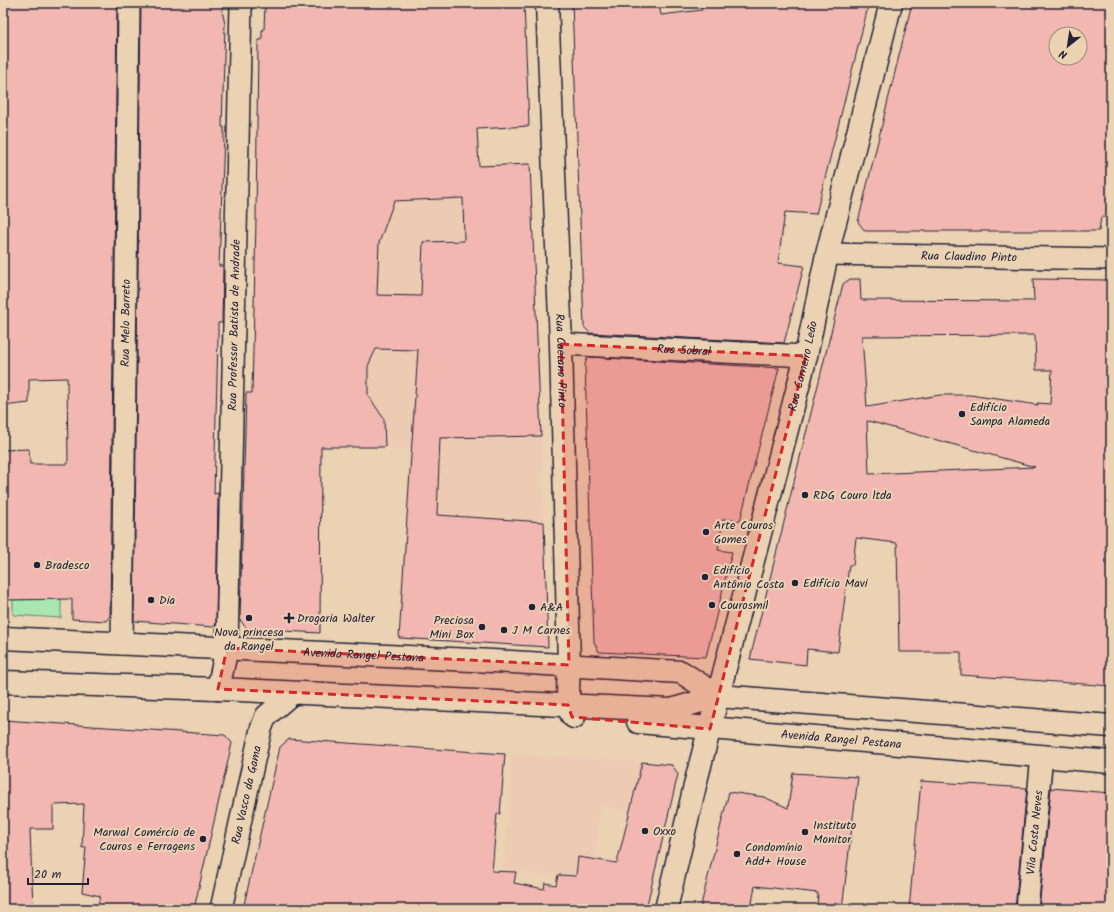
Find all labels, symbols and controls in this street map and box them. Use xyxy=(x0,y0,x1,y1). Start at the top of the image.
north arrow xyxy=(1048,26,1088,66)
text: N xyxy=(1056,44,1071,63)
street label: Rua Professor Batista de Andrade xyxy=(223,238,245,411)
street label: Rua Claudino Pinto xyxy=(921,246,1017,267)
street label: Rua Melo Barreto xyxy=(116,279,135,367)
street label: Rua Caetano Pinto xyxy=(550,313,572,408)
street label: Rua Carneiro Leão xyxy=(783,319,822,413)
street label: Rua Sobral xyxy=(656,339,711,361)
place label: Edifício Sampa Alameda xyxy=(970,398,1051,431)
marker: Edifício Sampa Alameda xyxy=(957,409,967,419)
place label: RDG Couro ltda xyxy=(813,486,892,505)
marker: RDG Couro ltda xyxy=(800,490,810,500)
place label: Arte Couros Gomes xyxy=(714,516,773,549)
marker: Arte Couros Gomes xyxy=(701,527,711,537)
place label: Bradesco xyxy=(45,556,90,575)
marker: Bradesco xyxy=(32,560,42,570)
place label: Edifício Antônio Costa xyxy=(713,561,785,594)
marker: Edifício Antônio Costa xyxy=(700,572,710,582)
place label: Edifício Mavi xyxy=(803,574,869,593)
marker: Edifício Mavi xyxy=(790,578,800,588)
place label: Dia xyxy=(159,591,176,610)
marker: Dia xyxy=(146,595,156,605)
place label: Courosmil xyxy=(720,596,768,615)
place label: A&A xyxy=(540,598,563,617)
marker: Courosmil xyxy=(707,600,717,610)
marker: A&A xyxy=(527,602,537,612)
place label: Drogaria Walter xyxy=(297,609,376,628)
place label: Preciosa Mini Box xyxy=(429,611,475,644)
marker: Nova princesa da Rangel xyxy=(244,613,254,623)
marker: Drogaria Walter xyxy=(284,613,294,623)
place label: J M Carnes xyxy=(512,621,570,640)
marker: Preciosa Mini Box xyxy=(477,622,487,632)
place label: Nova princesa da Rangel xyxy=(214,623,284,656)
marker: J M Carnes xyxy=(499,625,509,635)
street label: Avenida Rangel Pestana xyxy=(303,643,425,667)
street label: Avenida Rangel Pestana xyxy=(780,725,903,754)
street label: Rua Vasco da Gama xyxy=(226,743,267,846)
street label: Vila Costa Neves xyxy=(1021,789,1048,875)
place label: Instituto Monitor xyxy=(813,816,856,849)
place label: Oxxo xyxy=(653,822,676,841)
place label: Marwal Comércio de Couros e Ferragens xyxy=(93,823,196,856)
marker: Oxxo xyxy=(640,826,650,836)
marker: Instituto Monitor xyxy=(800,827,810,837)
marker: Marwal Comércio de Couros e Ferragens xyxy=(198,834,208,844)
place label: Condomínio Add+ House xyxy=(745,838,807,871)
marker: Condomínio Add+ House xyxy=(732,849,742,859)
scale bar xyxy=(28,860,88,886)
text: 20 m xyxy=(34,865,62,884)

